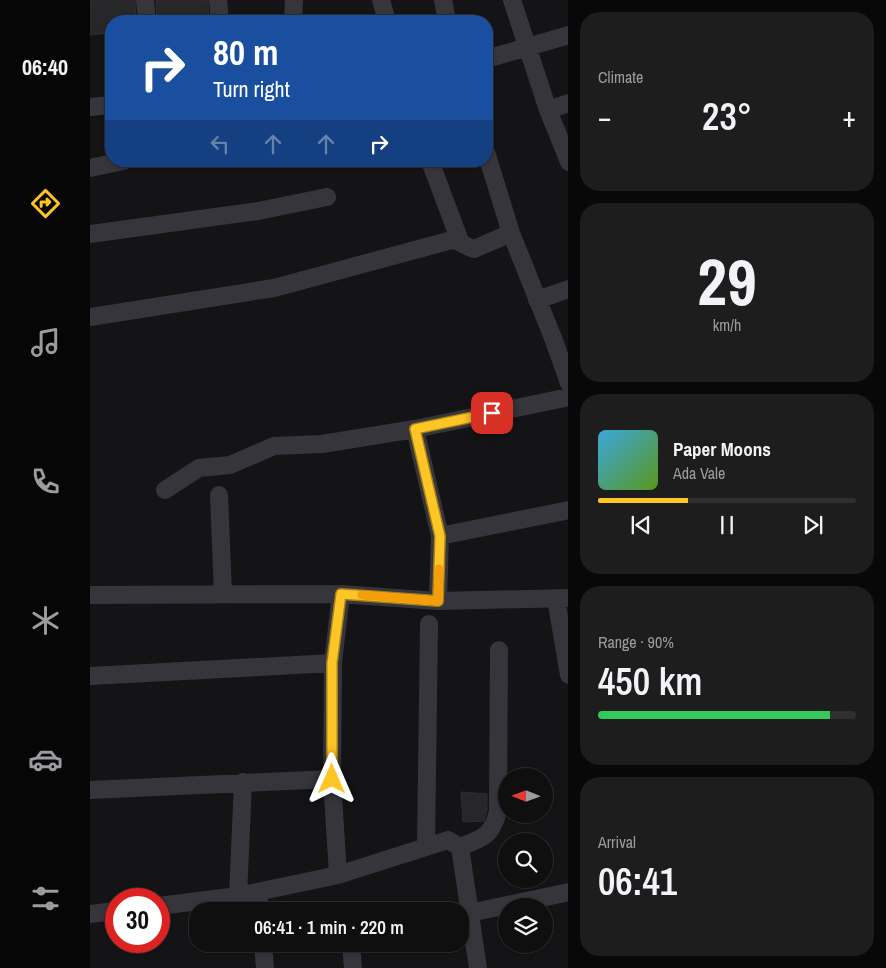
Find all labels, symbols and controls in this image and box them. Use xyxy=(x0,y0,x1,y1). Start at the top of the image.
text: 80 m xyxy=(213,29,278,76)
icon: right xyxy=(130,35,195,100)
text: 06:40 xyxy=(22,52,68,82)
text: Climate xyxy=(598,66,643,88)
text: Turn right xyxy=(213,74,290,104)
text: 23° xyxy=(702,91,752,142)
text: − xyxy=(598,98,611,136)
text: + xyxy=(843,98,856,136)
icon: left xyxy=(206,130,234,158)
icon: ahead xyxy=(259,130,287,158)
icon: ahead xyxy=(312,130,340,158)
icon: right xyxy=(365,130,393,158)
icon: directions xyxy=(28,186,63,221)
text: 29 xyxy=(697,238,757,325)
text: km/h xyxy=(713,314,741,336)
icon: music xyxy=(28,325,63,360)
pin xyxy=(471,392,513,434)
icon: arrive xyxy=(478,399,506,427)
text: Paper Moons xyxy=(673,436,771,462)
text: Ada Vale xyxy=(673,462,725,484)
icon: phone xyxy=(28,464,63,499)
icon: previous xyxy=(627,511,655,539)
icon: pause xyxy=(713,511,741,539)
icon: next xyxy=(799,511,827,539)
icon: climate xyxy=(28,603,63,638)
text: Range · 90% xyxy=(598,631,674,653)
text: 450 km xyxy=(598,656,702,707)
icon: car xyxy=(28,742,63,777)
position arrow xyxy=(305,752,357,804)
north arrow xyxy=(498,768,552,822)
map controls xyxy=(498,768,553,953)
text: Arrival xyxy=(598,831,636,853)
button: search xyxy=(498,833,553,888)
text: 06:41 xyxy=(598,856,677,907)
icon: filters xyxy=(28,881,63,916)
speed limit sign: 30 xyxy=(105,888,170,953)
button: layers xyxy=(498,898,553,953)
text: 06:41 · 1 min · 220 m xyxy=(254,914,404,940)

